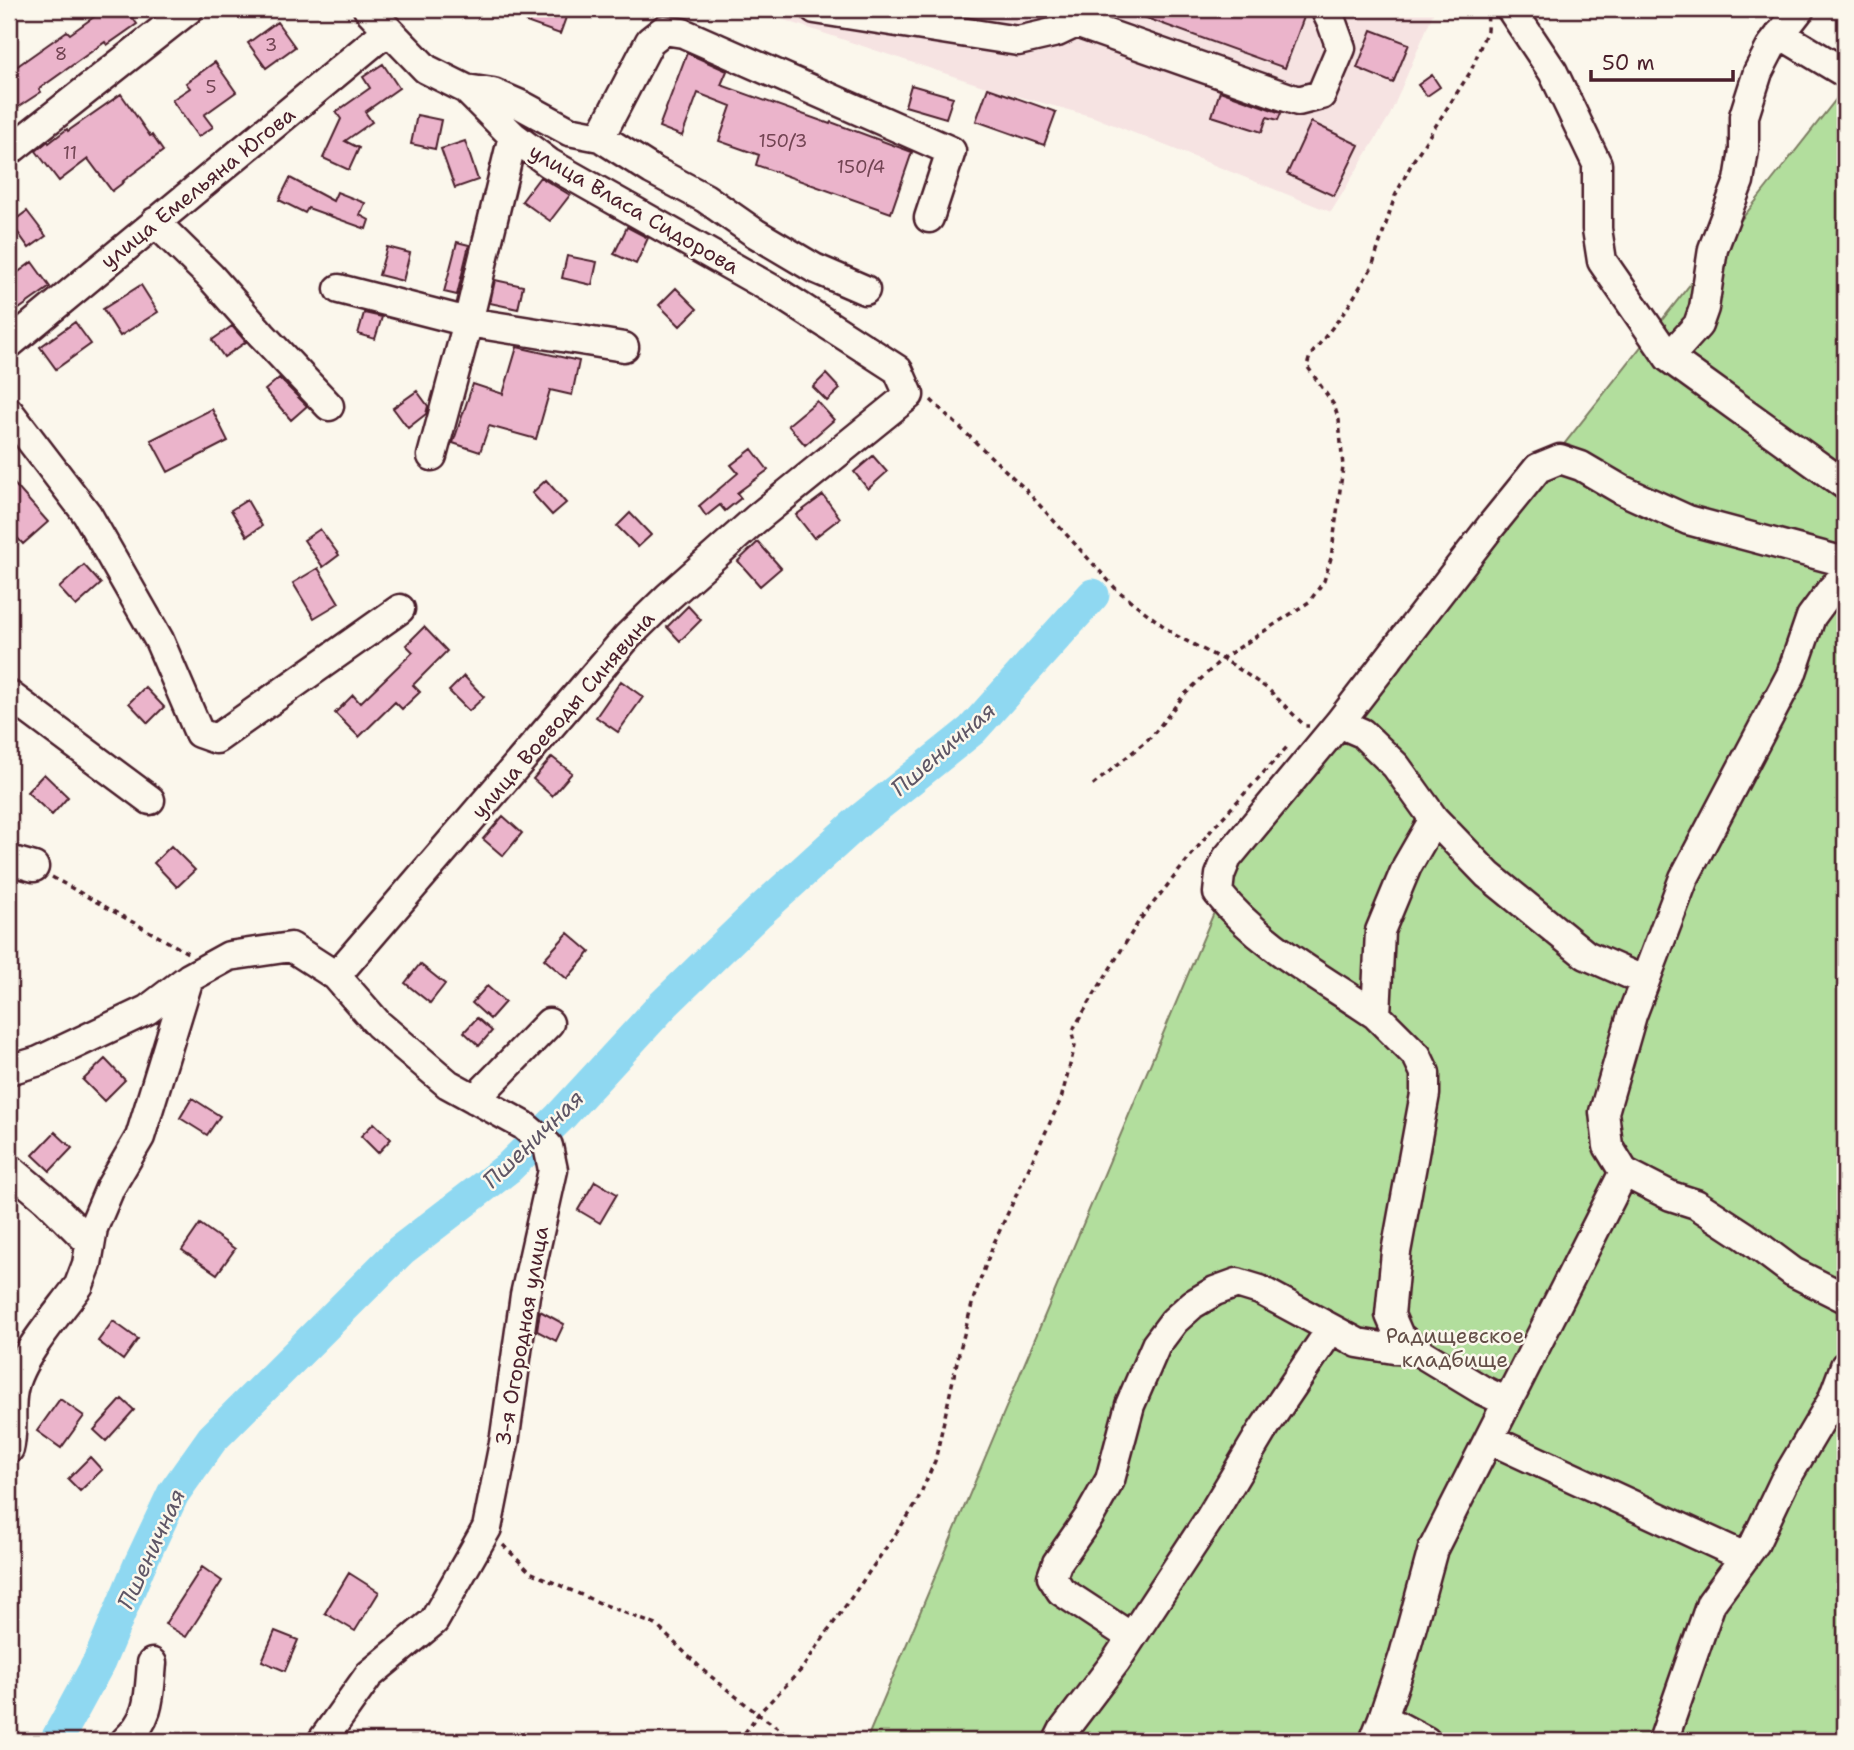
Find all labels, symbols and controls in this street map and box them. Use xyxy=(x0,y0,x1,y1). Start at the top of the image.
house number: 3 xyxy=(265,33,277,57)
scale bar xyxy=(1591,38,1733,82)
house number: 8 xyxy=(55,42,67,66)
text: 50 m xyxy=(1602,49,1655,77)
house number: 5 xyxy=(205,75,217,99)
street label: улица Емельяна Югова xyxy=(95,101,301,275)
house number: 150/3 xyxy=(759,129,807,153)
street label: улица Власа Сидорова xyxy=(524,137,744,281)
house number: 11 xyxy=(63,141,77,165)
house number: 150/4 xyxy=(837,155,885,179)
street label: улица Воеводы Синявина xyxy=(465,605,661,825)
water label: Пшеничная xyxy=(884,695,1002,803)
water label: Пшеничная xyxy=(476,1083,590,1195)
street label: 3-я Огородная улица xyxy=(489,1224,555,1448)
park label: Радищевское кладбище xyxy=(1386,1322,1524,1374)
water label: Пшеничная xyxy=(110,1484,192,1614)

